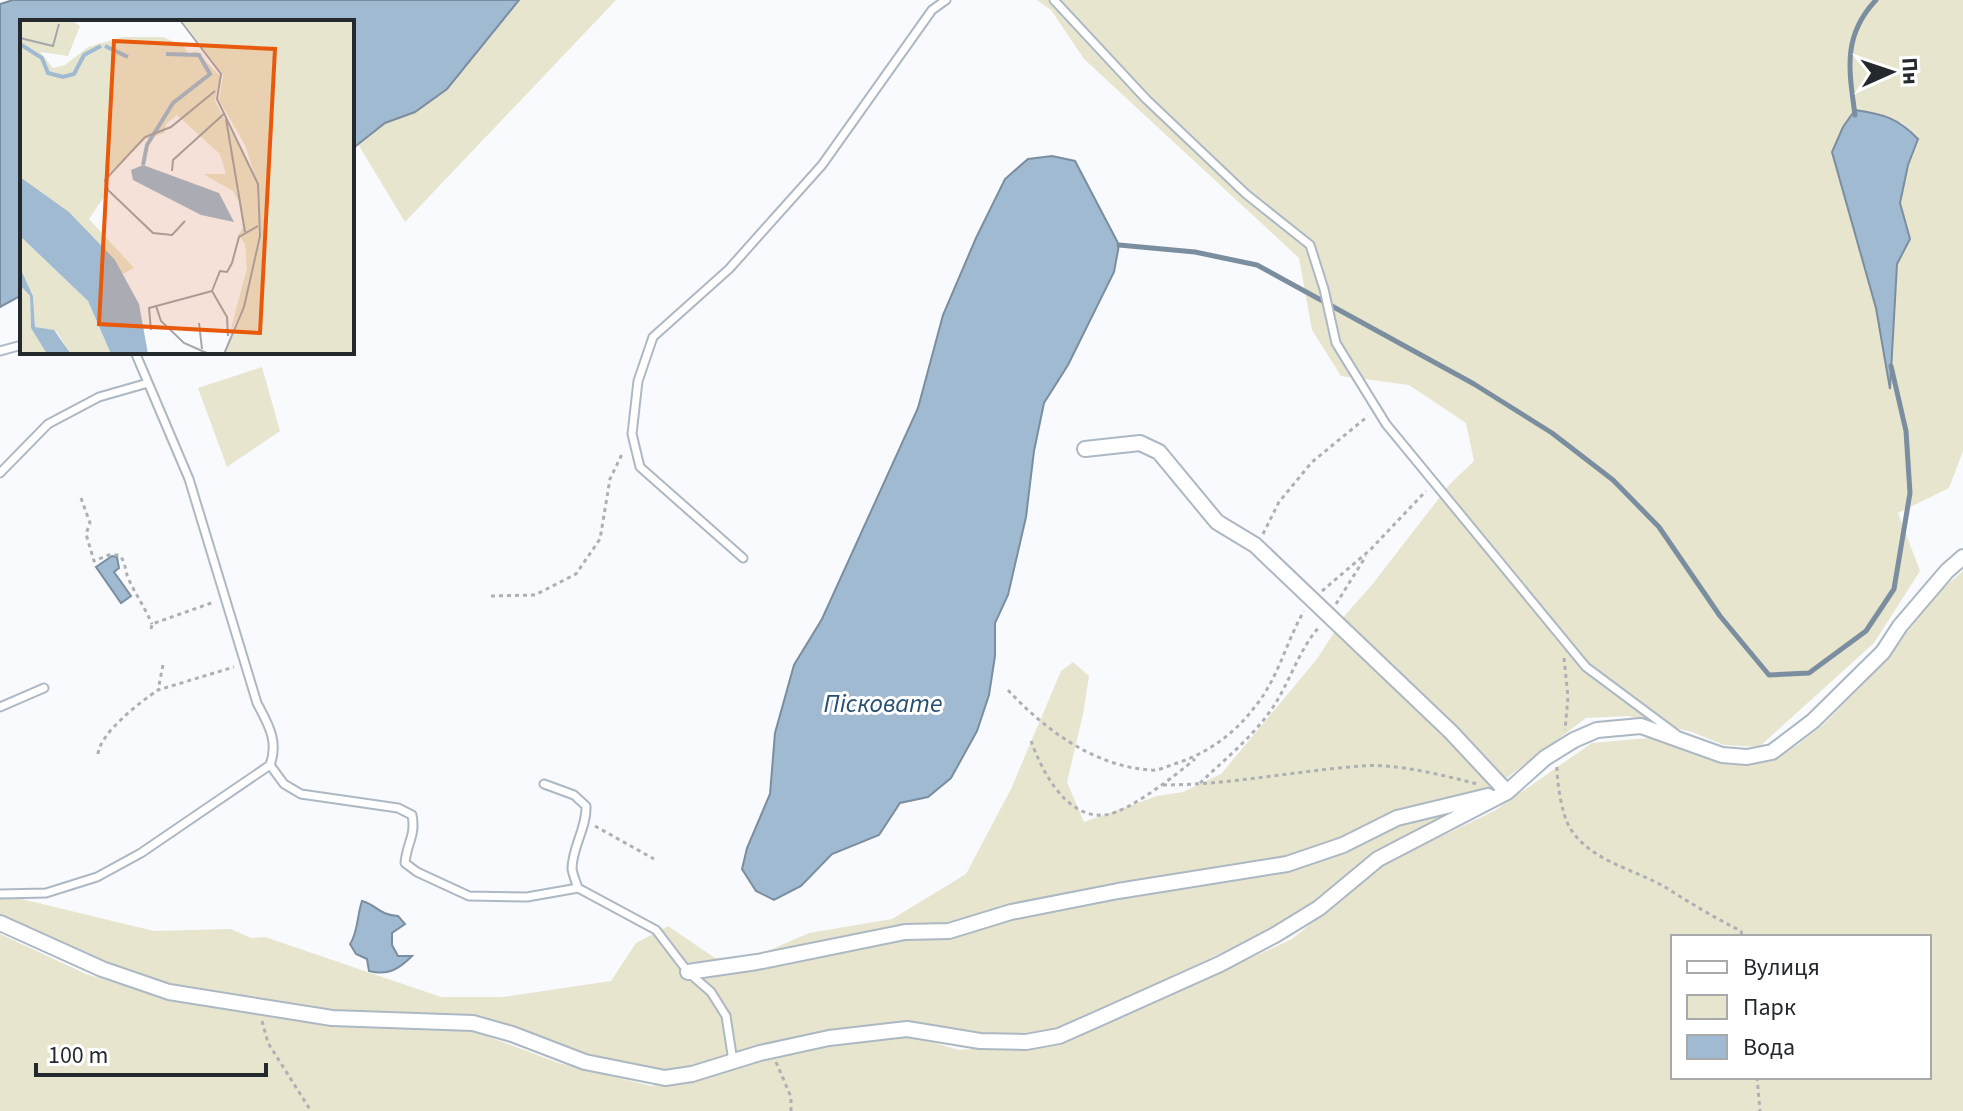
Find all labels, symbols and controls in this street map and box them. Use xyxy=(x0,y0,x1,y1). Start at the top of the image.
inset map xyxy=(20,20,354,354)
north arrow xyxy=(1851,32,1931,112)
text: Пн xyxy=(1893,56,1927,86)
water label: Пісковате xyxy=(824,685,942,722)
legend xyxy=(1671,935,1931,1079)
text: Вулиця xyxy=(1743,950,1820,985)
text: Парк xyxy=(1743,990,1796,1025)
scale bar xyxy=(36,1027,266,1077)
text: Вода xyxy=(1743,1030,1795,1065)
text: 100 m xyxy=(48,1038,108,1073)

